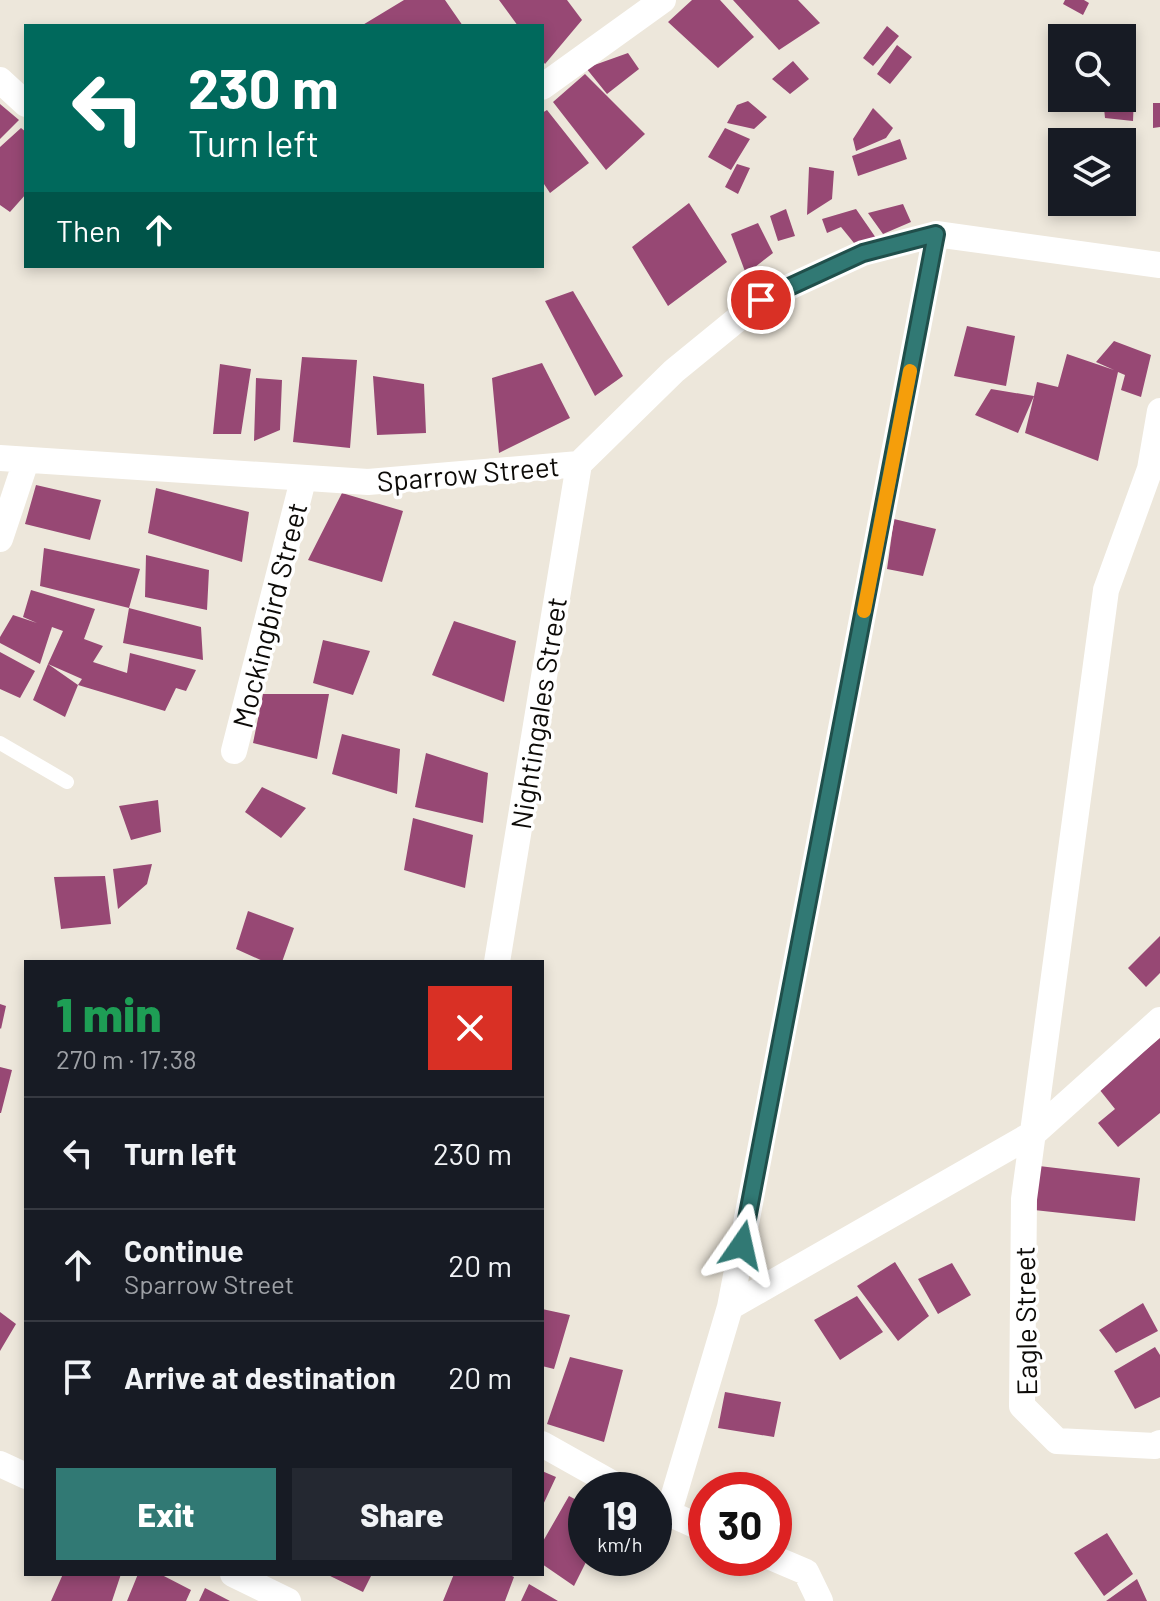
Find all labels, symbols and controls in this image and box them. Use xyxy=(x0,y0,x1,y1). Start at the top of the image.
map controls xyxy=(1048,24,1136,216)
button: search xyxy=(1048,24,1136,112)
text: 230 m xyxy=(188,53,339,120)
icon: left xyxy=(56,56,160,160)
text: Turn left xyxy=(188,121,319,164)
button: layers xyxy=(1048,128,1136,216)
icon: ahead xyxy=(137,208,181,252)
text: Then xyxy=(56,212,121,248)
pin xyxy=(727,266,795,334)
icon: arrive xyxy=(739,278,783,322)
street label: Sparrow Street xyxy=(375,448,561,498)
street label: Mockingbird Street xyxy=(225,499,313,731)
street label: Nightingales Street xyxy=(503,595,573,831)
text: 1 min xyxy=(56,984,162,1042)
button: close xyxy=(428,986,512,1070)
text: 270 m · 17:38 xyxy=(56,1043,197,1074)
icon: left xyxy=(56,1131,100,1175)
text: Turn left xyxy=(124,1135,237,1171)
text: 230 m xyxy=(433,1135,512,1171)
position arrow xyxy=(700,1203,784,1287)
text: Continue xyxy=(124,1232,244,1268)
icon: ahead xyxy=(56,1243,100,1287)
street label: Eagle Street xyxy=(1007,1246,1043,1396)
text: 20 m xyxy=(448,1247,512,1283)
text: Sparrow Street xyxy=(124,1268,294,1299)
icon: arrive xyxy=(56,1355,100,1399)
text: Arrive at destination xyxy=(124,1359,396,1395)
text: 20 m xyxy=(448,1359,512,1395)
button: Exit xyxy=(56,1468,276,1560)
button: Share xyxy=(292,1468,512,1560)
speed limit sign: 30 xyxy=(688,1472,792,1576)
text: 19 xyxy=(602,1490,638,1538)
text: km/h xyxy=(597,1532,643,1556)

